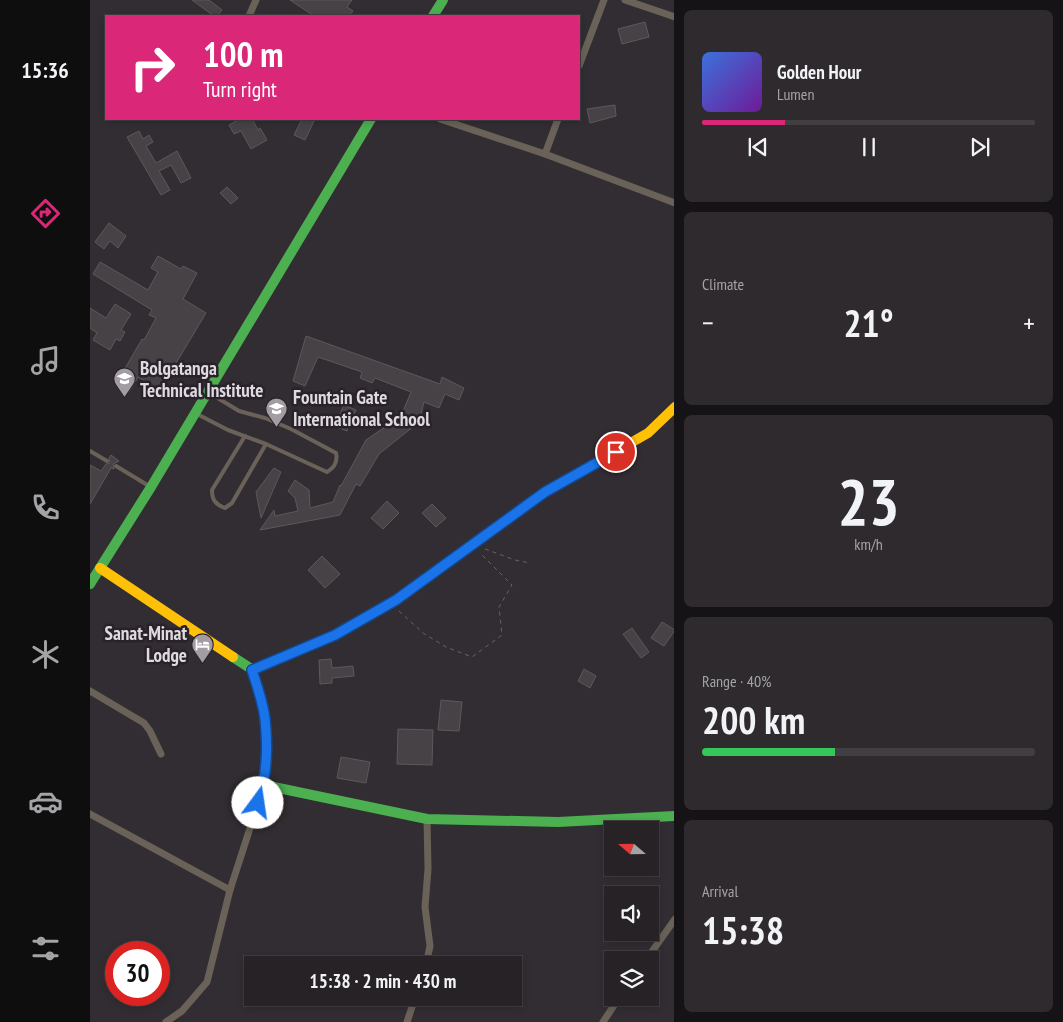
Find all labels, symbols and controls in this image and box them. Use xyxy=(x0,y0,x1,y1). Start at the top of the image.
text: 100 m xyxy=(203,31,284,77)
icon: right xyxy=(120,35,185,100)
text: 15:36 xyxy=(21,56,69,84)
text: Golden Hour xyxy=(777,60,861,84)
text: Turn right xyxy=(203,75,277,103)
text: Lumen xyxy=(777,84,814,104)
icon: previous xyxy=(744,133,772,161)
icon: pause xyxy=(855,133,883,161)
icon: next xyxy=(966,133,994,161)
icon: directions xyxy=(28,196,63,231)
text: Climate xyxy=(702,274,744,294)
text: 21° xyxy=(843,298,894,347)
text: − xyxy=(702,304,714,341)
text: + xyxy=(1023,304,1035,341)
icon: music xyxy=(28,343,63,378)
place label: Bolgatanga Technical Institute xyxy=(140,356,263,402)
school or university icon: Bolgatanga Technical Institute xyxy=(112,367,136,398)
place label: Fountain Gate International School xyxy=(293,385,430,431)
school or university icon: Fountain Gate International School xyxy=(265,396,289,427)
pin xyxy=(595,431,637,473)
icon: arrive xyxy=(602,438,630,466)
text: 23 xyxy=(837,459,900,543)
icon: phone xyxy=(28,490,63,525)
text: km/h xyxy=(854,534,883,554)
place label: Sanat-Minat Lodge xyxy=(105,621,187,667)
hotel icon: Sanat-Minat Lodge xyxy=(191,632,215,663)
icon: climate xyxy=(28,637,63,672)
text: Range · 40% xyxy=(702,671,771,691)
text: 200 km xyxy=(702,695,805,744)
position arrow xyxy=(231,776,283,828)
icon: car xyxy=(28,784,63,819)
north arrow xyxy=(604,821,659,876)
map controls xyxy=(604,821,659,1006)
text: Arrival xyxy=(702,881,738,901)
button: sound xyxy=(604,886,659,941)
text: 15:38 xyxy=(702,905,784,954)
icon: filters xyxy=(28,931,63,966)
speed limit sign: 30 xyxy=(105,941,170,1006)
button: layers xyxy=(604,951,659,1006)
text: 15:38 · 2 min · 430 m xyxy=(310,969,456,993)

